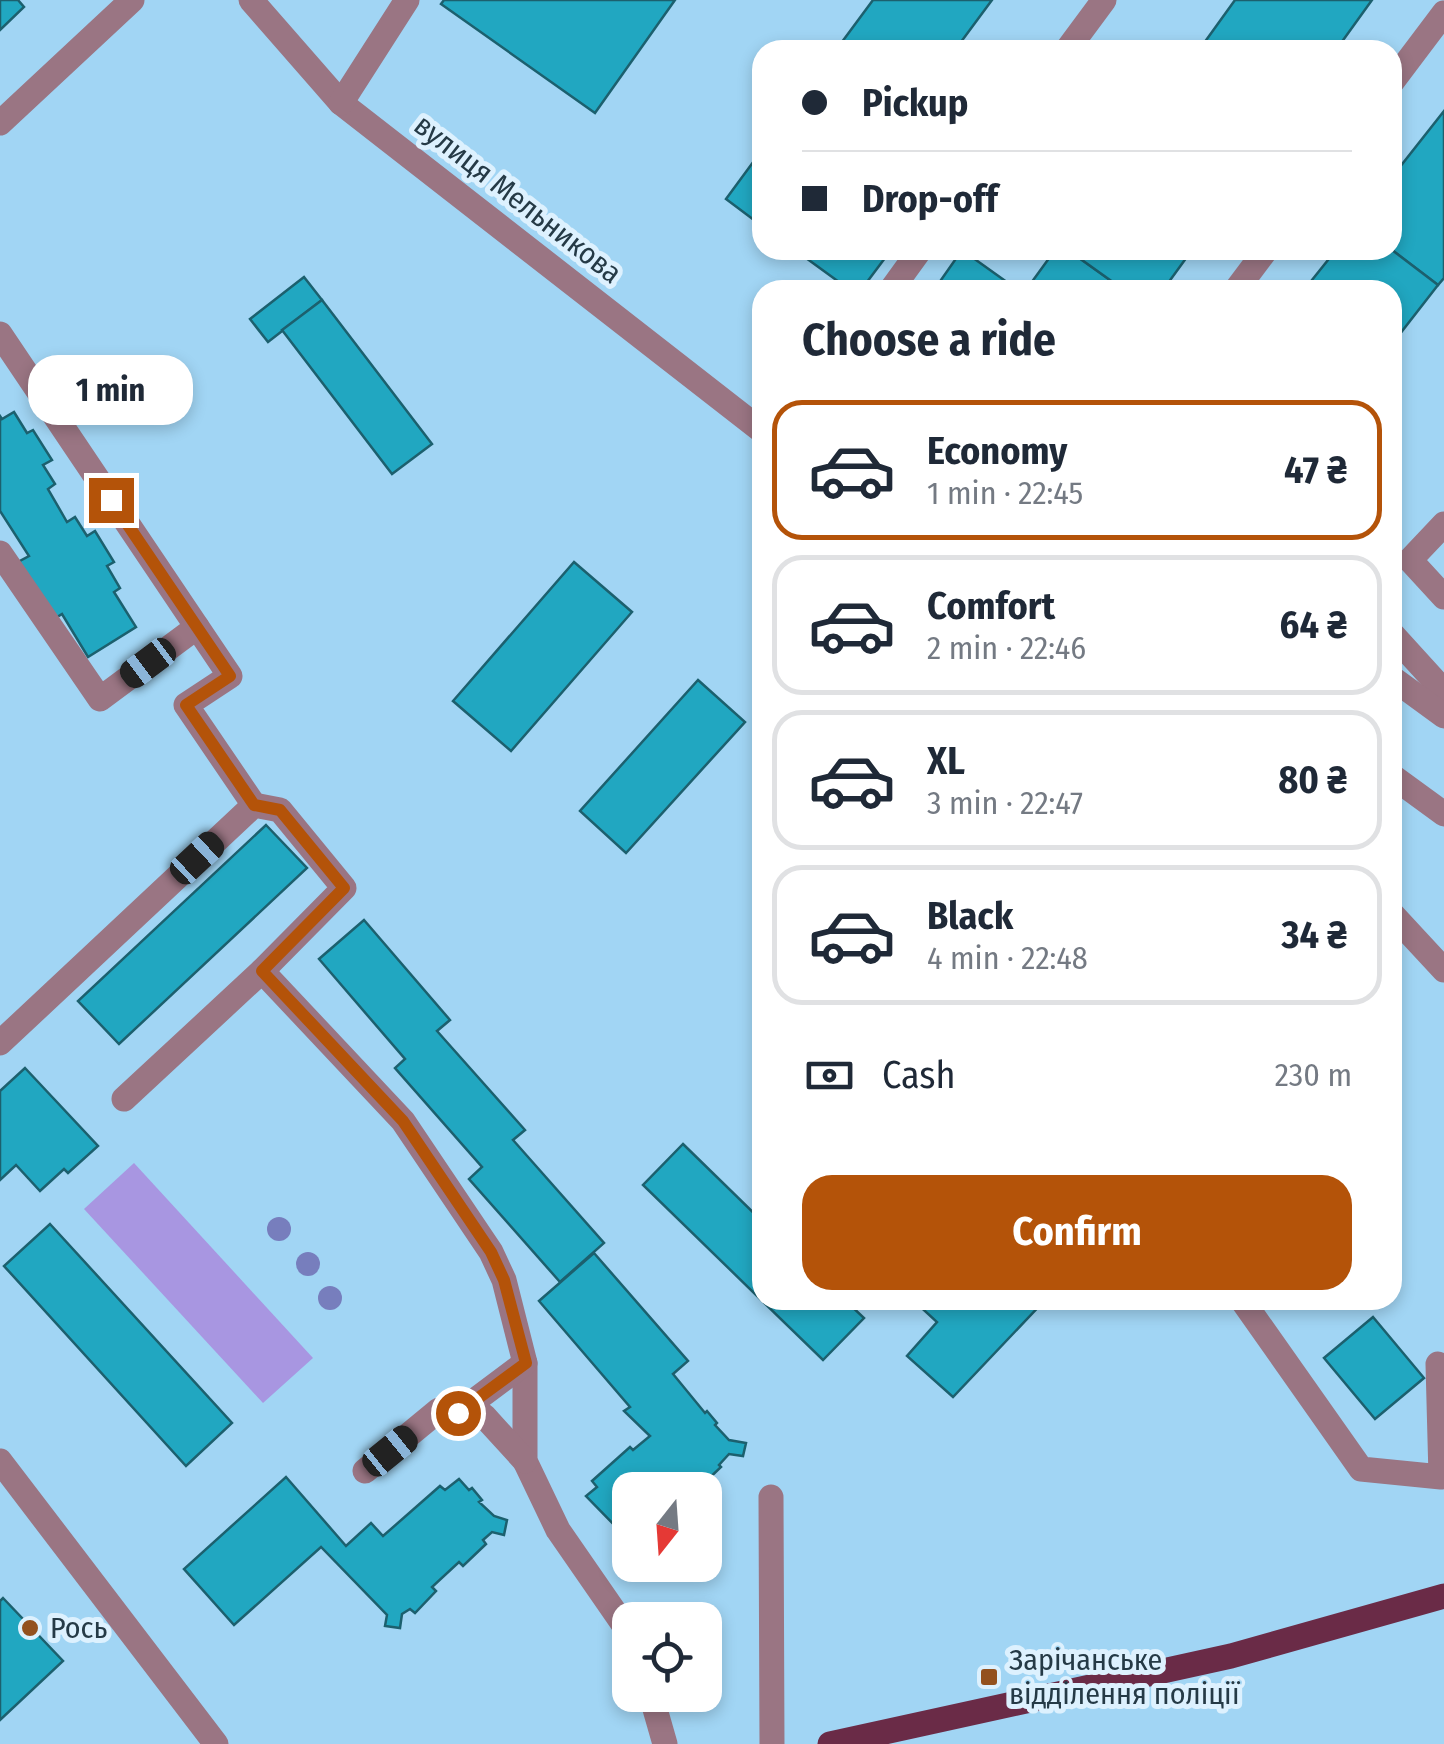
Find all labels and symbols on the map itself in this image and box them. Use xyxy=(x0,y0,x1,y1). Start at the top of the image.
street label: вулиця Мельникова xyxy=(407,107,629,291)
callout: 1 min xyxy=(28,355,194,425)
route end xyxy=(89,478,134,523)
car xyxy=(115,633,181,693)
car xyxy=(165,827,229,889)
route start xyxy=(436,1391,481,1436)
car xyxy=(357,1420,423,1482)
north arrow xyxy=(612,1472,722,1582)
place label: Рось xyxy=(50,1610,107,1646)
marker: Рось xyxy=(19,1617,41,1639)
place label: Зарічанське відділення поліції xyxy=(1009,1642,1241,1712)
marker: Зарічанське відділення поліції xyxy=(978,1666,1000,1688)

